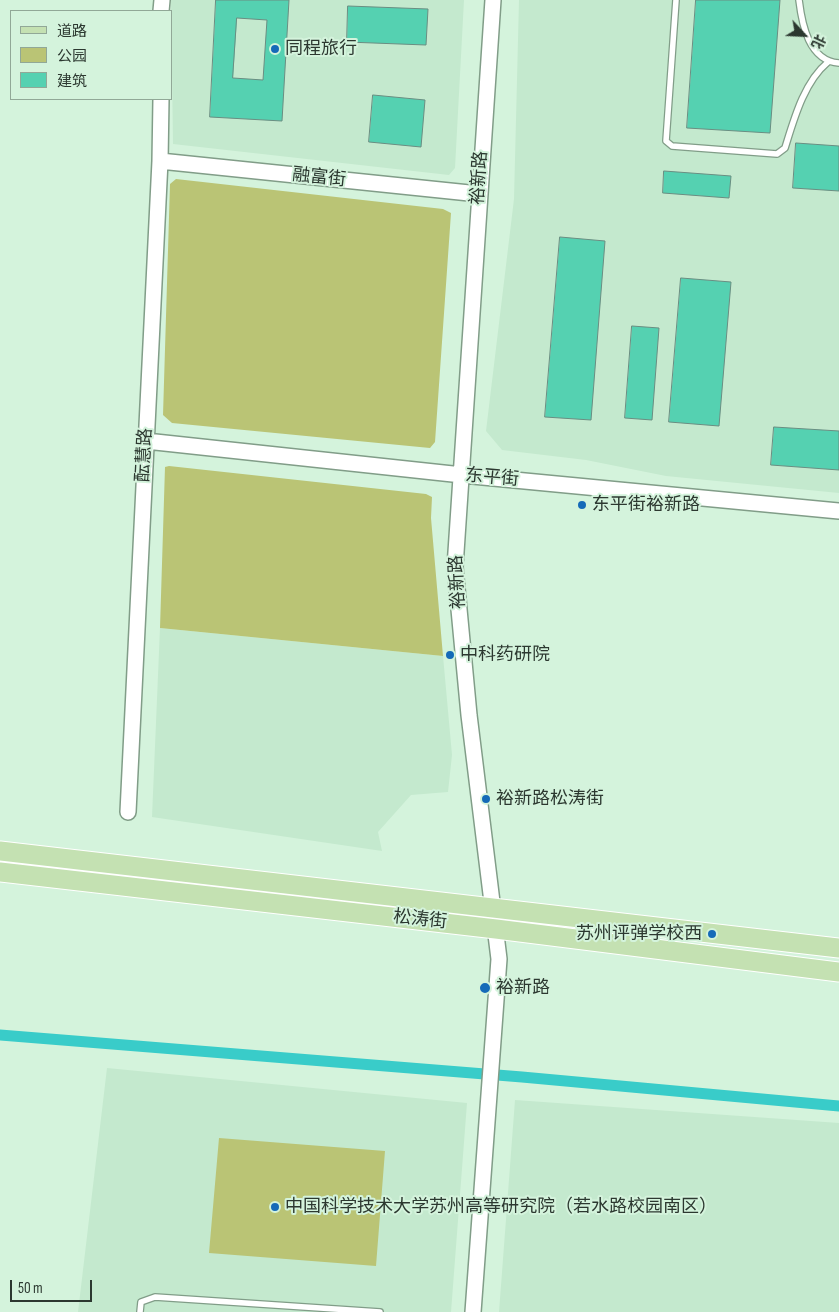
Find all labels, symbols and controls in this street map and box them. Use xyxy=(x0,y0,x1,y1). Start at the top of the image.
legend xyxy=(10,10,172,100)
north arrow xyxy=(779,10,829,60)
text: 道路 xyxy=(57,22,87,41)
text: 北 xyxy=(807,32,829,51)
place label: 同程旅行 xyxy=(285,38,357,60)
marker: 同程旅行 xyxy=(269,43,281,55)
text: 公园 xyxy=(57,47,87,66)
text: 建筑 xyxy=(57,72,87,91)
street label: 裕新路 xyxy=(467,150,493,206)
street label: 融富街 xyxy=(291,164,347,192)
street label: 酝慧路 xyxy=(133,427,157,483)
street label: 东平街 xyxy=(464,465,520,491)
place label: 东平街裕新路 xyxy=(592,494,700,516)
marker: 东平街裕新路 xyxy=(576,499,588,511)
street label: 裕新路 xyxy=(446,554,470,610)
place label: 中科药研院 xyxy=(460,644,550,666)
marker: 中科药研院 xyxy=(444,649,456,661)
place label: 裕新路松涛街 xyxy=(496,788,604,810)
marker: 裕新路松涛街 xyxy=(480,793,492,805)
street label: 松涛街 xyxy=(392,906,448,934)
place label: 苏州评弹学校西 xyxy=(576,923,702,945)
marker: 苏州评弹学校西 xyxy=(706,928,718,940)
place label: 裕新路 xyxy=(496,977,550,999)
marker: 裕新路 xyxy=(478,981,492,995)
place label: 中国科学技术大学苏州高等研究院（若水路校园南区） xyxy=(285,1196,717,1218)
marker: 中国科学技术大学苏州高等研究院（若水路校园南区） xyxy=(269,1201,281,1213)
scale bar xyxy=(12,1270,95,1302)
text: 50 m xyxy=(18,1279,43,1298)

